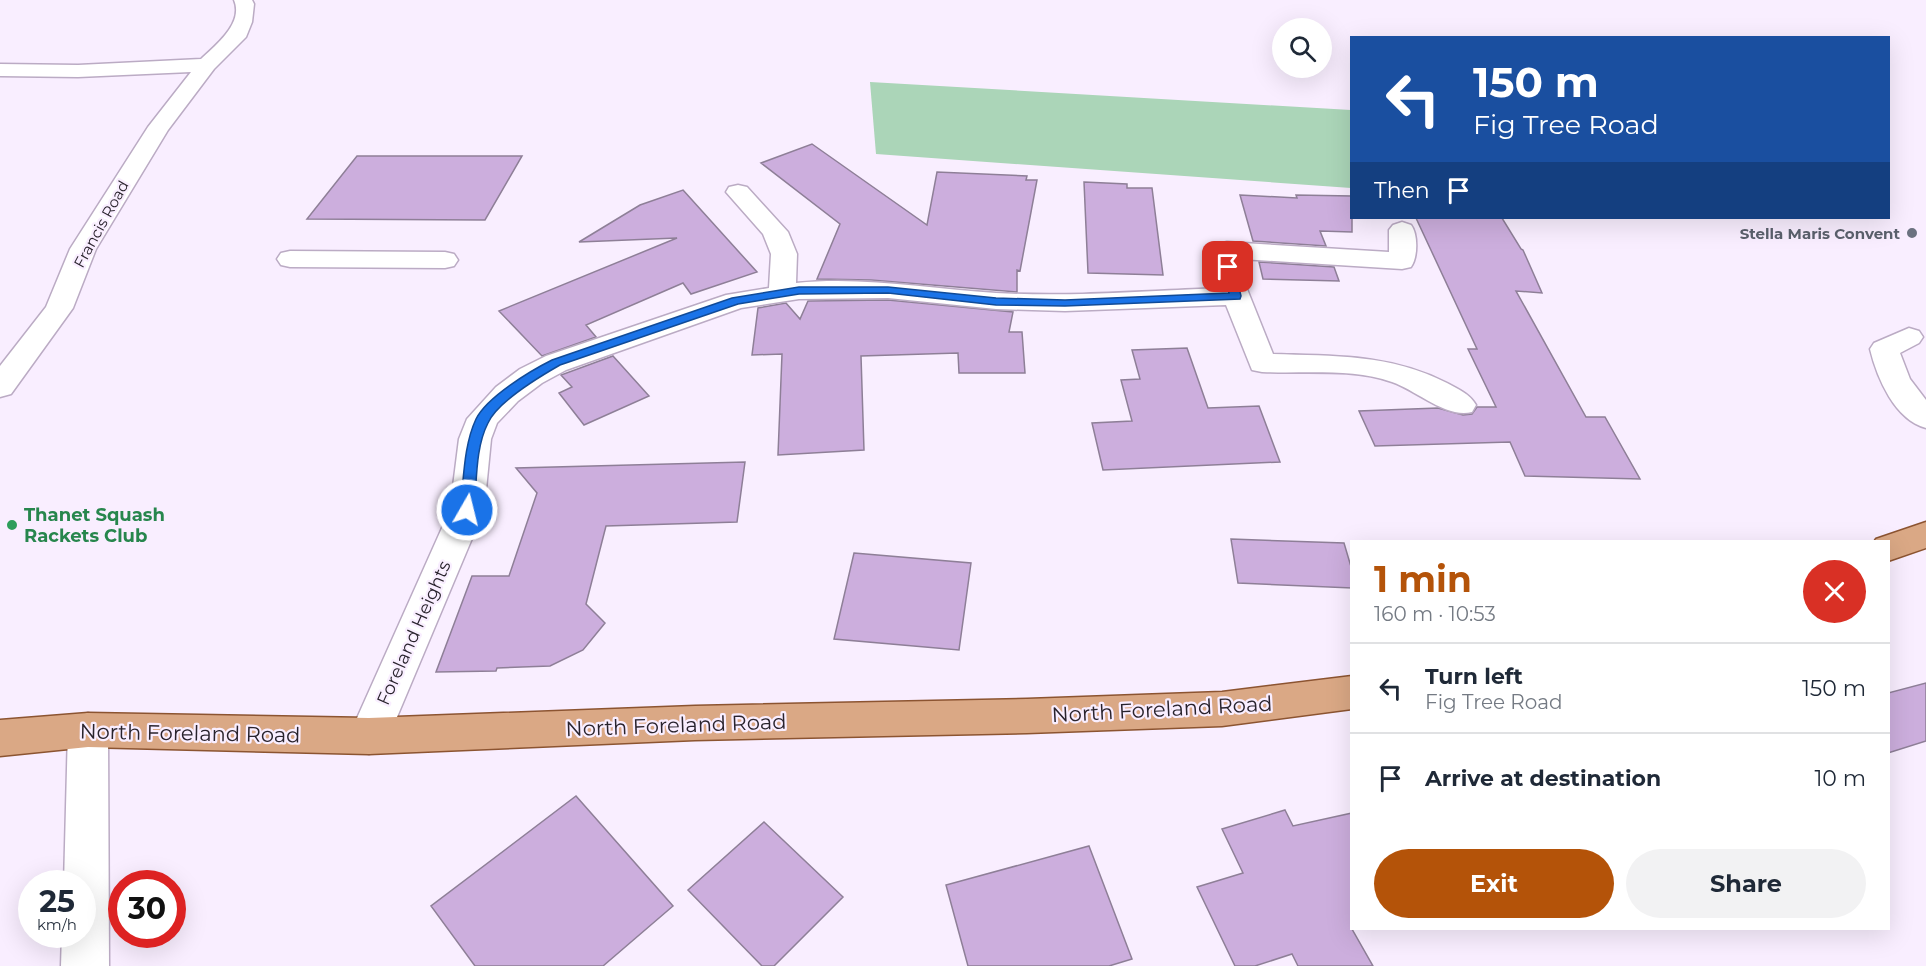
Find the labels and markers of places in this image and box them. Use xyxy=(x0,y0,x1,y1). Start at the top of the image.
place label: Stella Maris Convent xyxy=(1740,224,1900,243)
marker: Stella Maris Convent xyxy=(1905,226,1919,240)
pin xyxy=(1202,241,1253,292)
place label: Thanet Squash Rackets Club xyxy=(24,504,165,547)
marker: Thanet Squash Rackets Club xyxy=(5,518,19,532)

